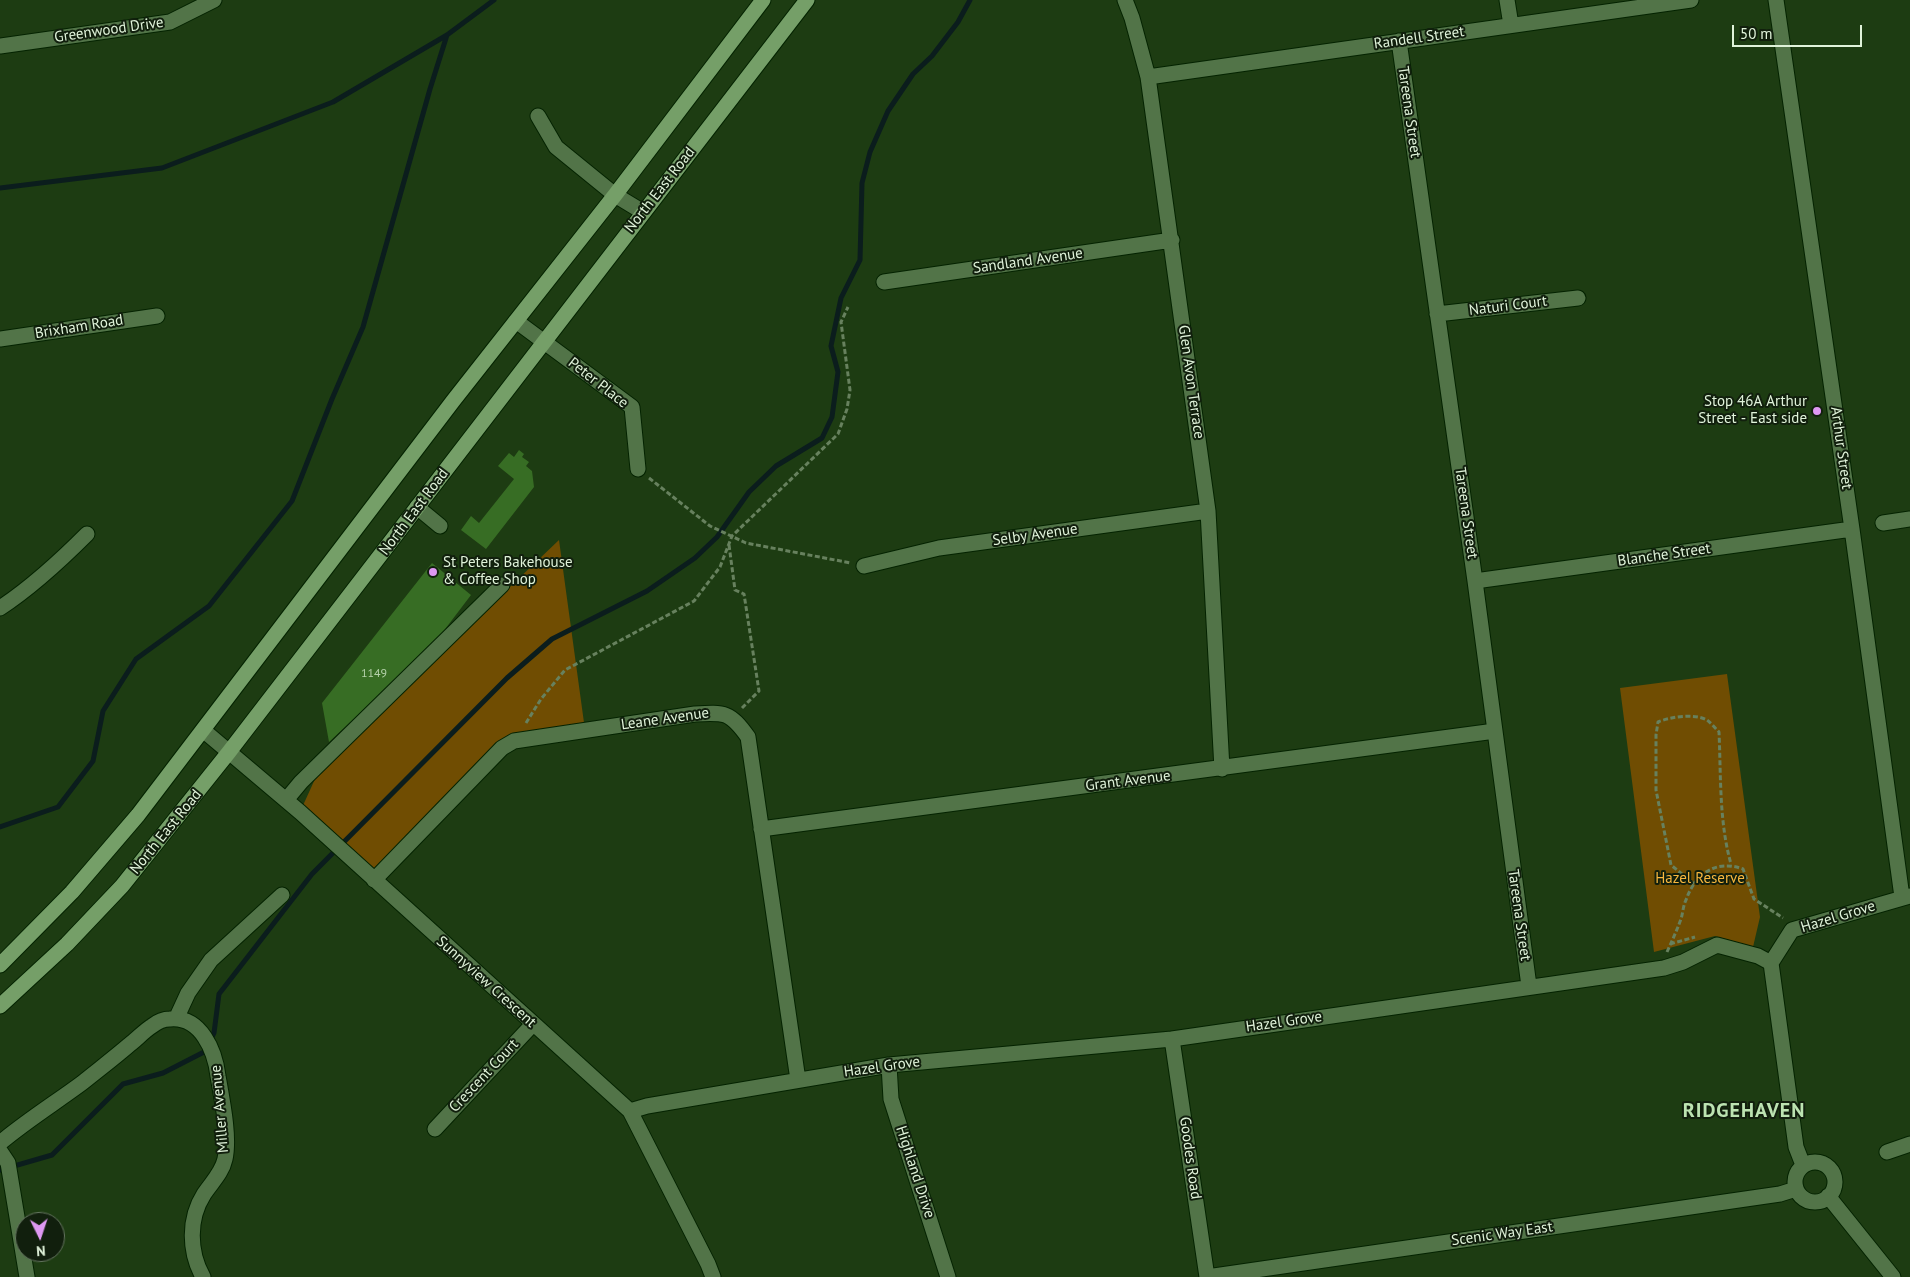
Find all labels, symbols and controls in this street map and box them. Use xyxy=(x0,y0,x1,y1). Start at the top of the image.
street label: Greenwood Drive xyxy=(53,13,165,47)
scale bar xyxy=(1735,15,1865,47)
street label: Randell Street xyxy=(1373,23,1465,53)
text: 50 m xyxy=(1740,24,1773,43)
street label: Tareena Street xyxy=(1394,65,1424,159)
street label: North East Road xyxy=(621,144,699,236)
street label: Sandland Avenue xyxy=(972,244,1084,278)
street label: Naturi Court xyxy=(1468,292,1548,320)
street label: Brixham Road xyxy=(34,311,124,343)
street label: Glen Avon Terrace xyxy=(1174,324,1208,440)
street label: Peter Place xyxy=(564,354,632,412)
place label: Stop 46A Arthur Street - East side xyxy=(1698,393,1807,428)
marker: Stop 46A Arthur Street - East side xyxy=(1811,405,1823,417)
street label: Arthur Street xyxy=(1826,406,1856,490)
street label: North East Road xyxy=(376,465,452,559)
street label: Tareena Street xyxy=(1451,466,1481,560)
street label: Selby Avenue xyxy=(991,520,1079,550)
street label: Blanche Street xyxy=(1616,540,1712,570)
place label: St Peters Bakehouse & Coffee Shop xyxy=(443,554,573,589)
marker: St Peters Bakehouse & Coffee Shop xyxy=(427,566,439,578)
house number: 1149 xyxy=(361,667,387,681)
street label: Leane Avenue xyxy=(620,704,710,734)
street label: Grant Avenue xyxy=(1084,767,1172,795)
street label: North East Road xyxy=(126,786,206,878)
street label: Tareena Street xyxy=(1504,868,1534,962)
park label: Hazel Reserve xyxy=(1655,870,1745,888)
street label: Hazel Grove xyxy=(1799,897,1877,937)
street label: Sunnyview Crescent xyxy=(432,932,540,1032)
street label: Hazel Grove xyxy=(1245,1008,1323,1036)
street label: Crescent Court xyxy=(446,1036,522,1116)
street label: Hazel Grove xyxy=(843,1053,921,1081)
street label: Miller Avenue xyxy=(207,1064,233,1154)
district label: RIDGEHAVEN xyxy=(1681,1099,1807,1123)
street label: Goodes Road xyxy=(1175,1116,1205,1200)
street label: Highland Drive xyxy=(892,1124,938,1220)
north arrow xyxy=(15,1212,65,1262)
street label: Scenic Way East xyxy=(1450,1218,1554,1250)
text: N xyxy=(36,1242,46,1260)

